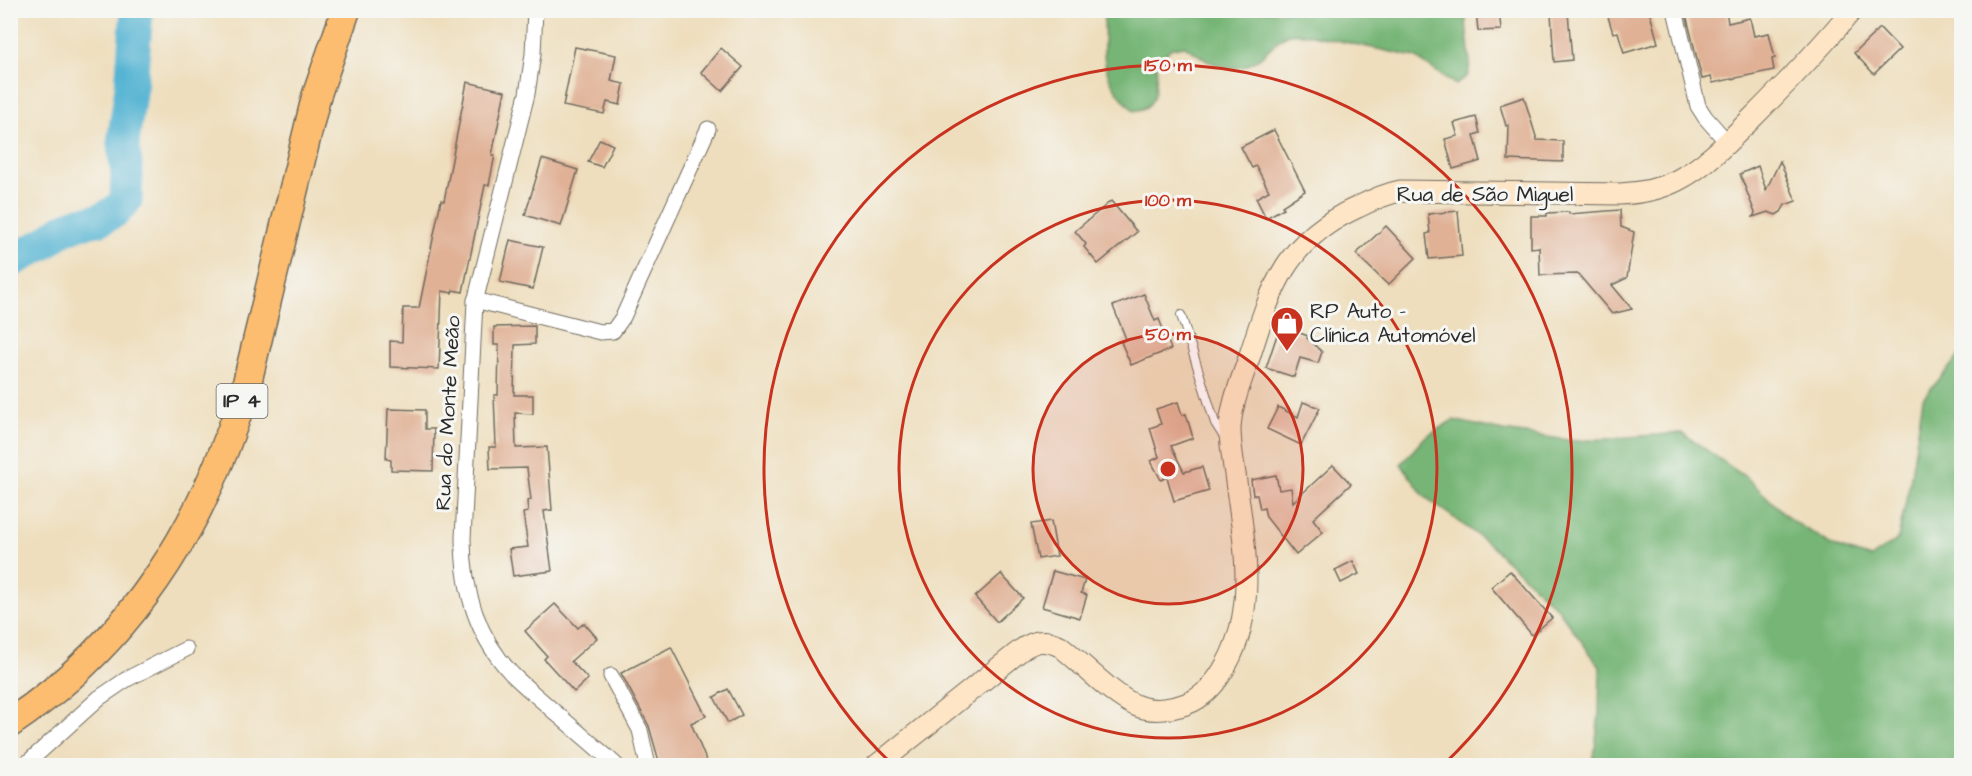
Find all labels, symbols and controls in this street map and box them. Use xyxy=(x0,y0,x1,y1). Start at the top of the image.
text: 150 m xyxy=(1144,53,1193,78)
street label: Rua de São Miguel xyxy=(1397,180,1573,211)
text: 100 m xyxy=(1145,188,1192,213)
place label: RP Auto - Clínica Automóvel xyxy=(1310,297,1476,350)
shop icon: RP Auto - Clínica Automóvel xyxy=(1269,305,1305,352)
street label: Rua do Monte Meão xyxy=(428,315,468,511)
text: 50 m xyxy=(1145,322,1192,347)
road number: IP 4 xyxy=(216,384,268,418)
centre of rings xyxy=(1158,459,1178,479)

